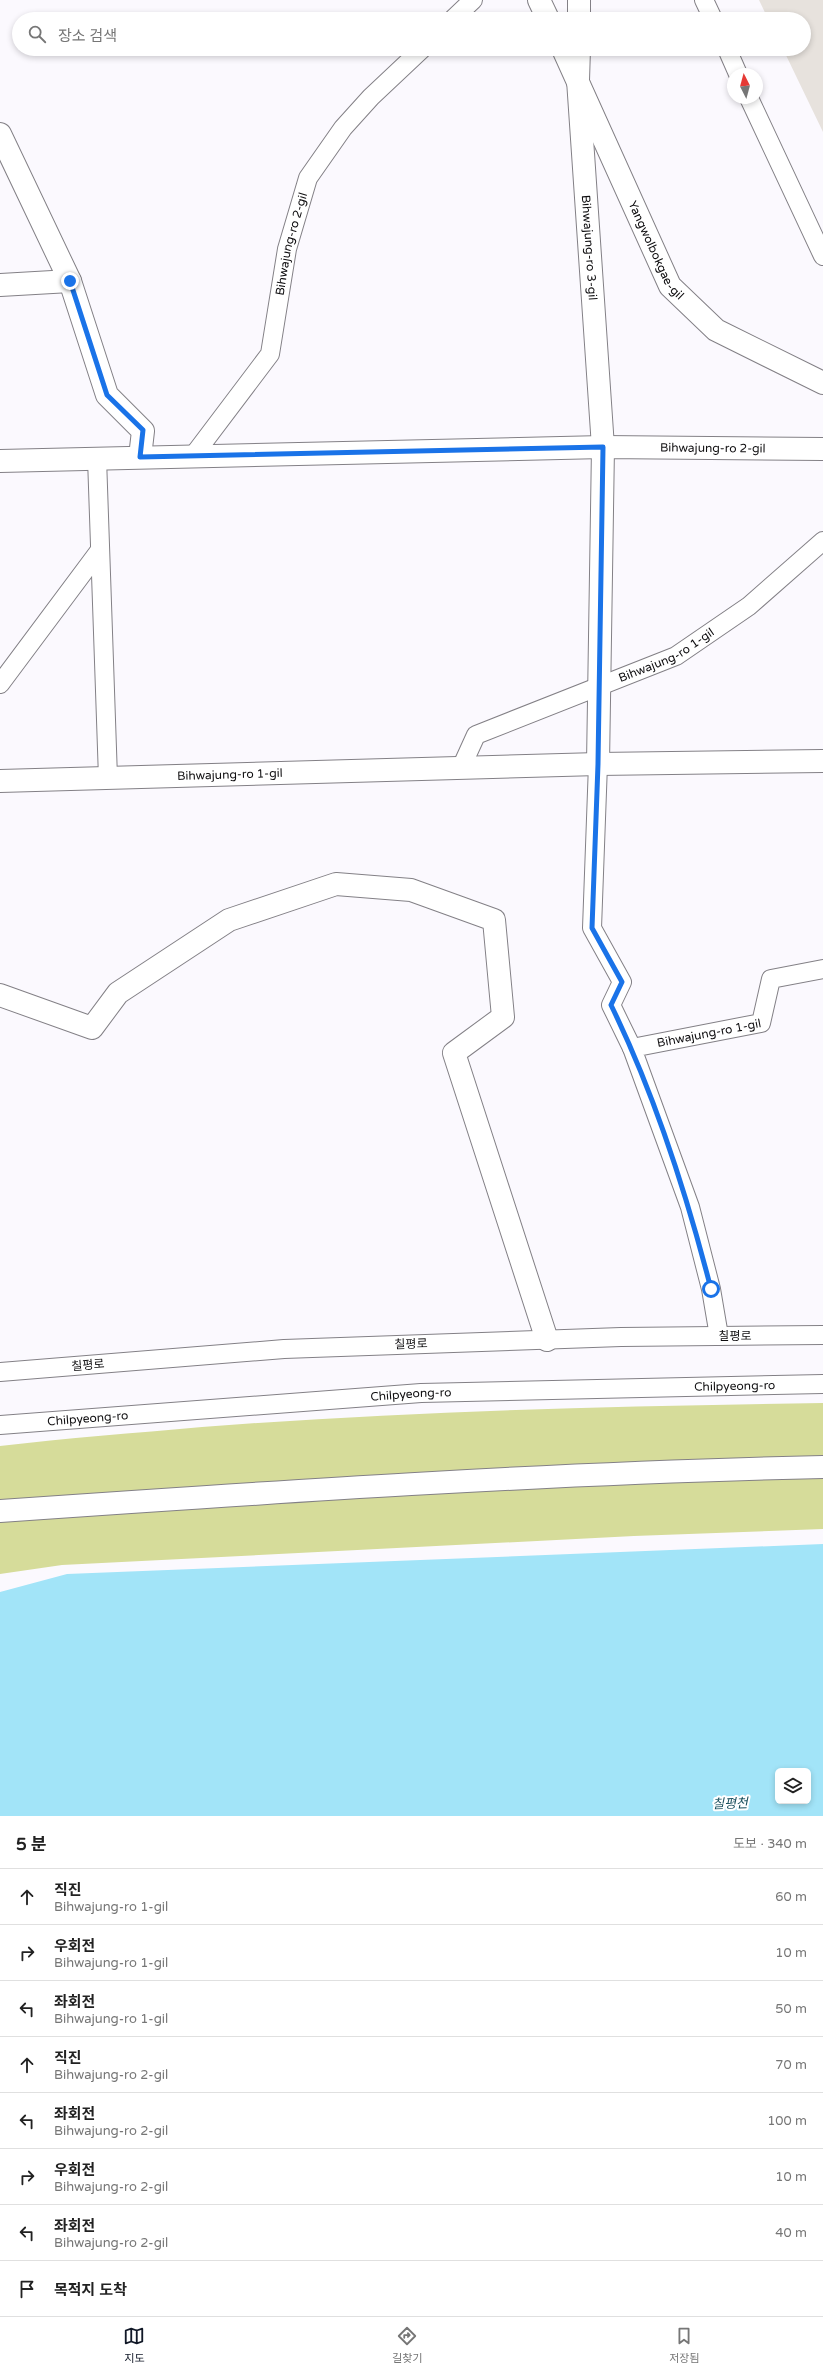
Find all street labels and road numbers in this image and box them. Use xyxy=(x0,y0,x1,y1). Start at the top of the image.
street label: Bihwajung-ro 2-gil xyxy=(273,191,310,297)
street label: Bihwajung-ro 3-gil xyxy=(579,194,600,301)
street label: Yangwolbokgae-gil xyxy=(626,199,687,302)
street label: Bihwajung-ro 2-gil xyxy=(660,441,766,455)
street label: Bihwajung-ro 1-gil xyxy=(617,625,717,685)
street label: Bihwajung-ro 1-gil xyxy=(177,766,283,783)
street label: Bihwajung-ro 1-gil xyxy=(656,1016,762,1050)
street label: 칠평로 xyxy=(718,1329,752,1343)
street label: 칠평로 xyxy=(394,1336,428,1352)
street label: 칠평로 xyxy=(71,1357,105,1373)
street label: Chilpyeong-ro xyxy=(694,1378,775,1394)
street label: Chilpyeong-ro xyxy=(370,1385,452,1404)
street label: Chilpyeong-ro xyxy=(47,1408,129,1428)

